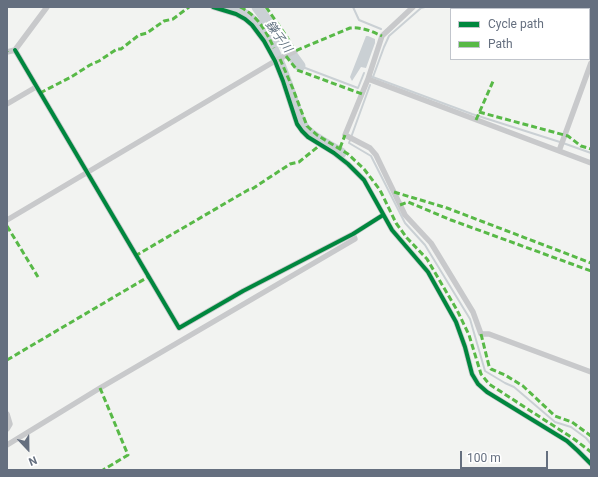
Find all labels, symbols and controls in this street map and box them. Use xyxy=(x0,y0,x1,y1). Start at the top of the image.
legend xyxy=(450,8,590,60)
text: Cycle path xyxy=(488,17,544,31)
water label: 鎌子川 xyxy=(262,18,294,56)
text: Path xyxy=(488,37,513,51)
north arrow xyxy=(8,429,48,469)
scale bar xyxy=(462,443,550,469)
text: 100 m xyxy=(467,451,501,465)
text: N xyxy=(27,453,39,468)

